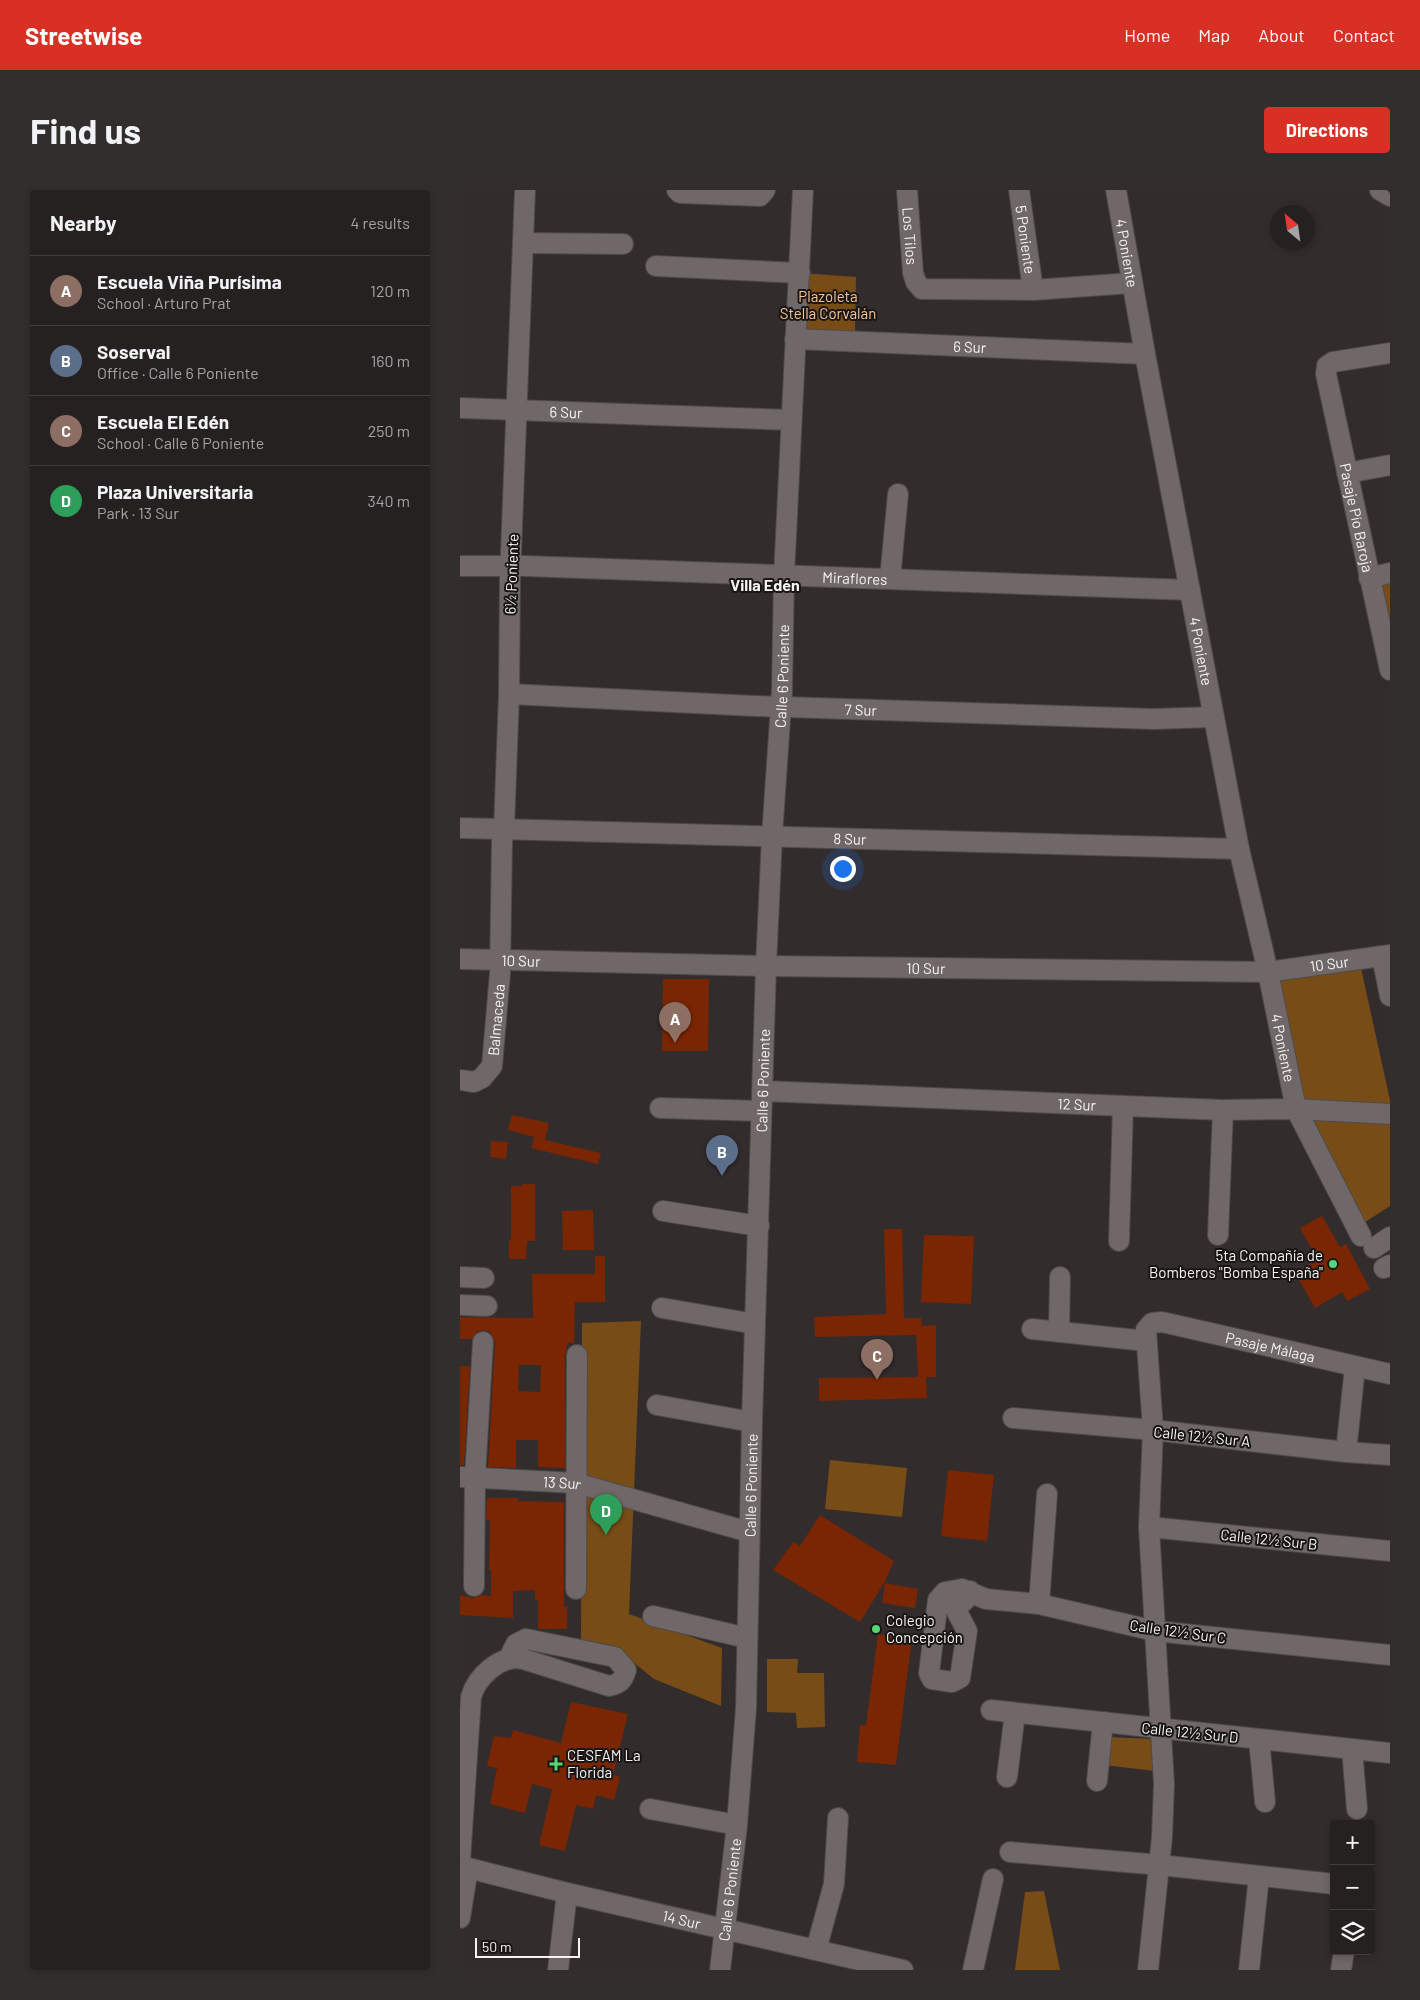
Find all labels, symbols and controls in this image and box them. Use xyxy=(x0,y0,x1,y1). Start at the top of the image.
text: Streetwise xyxy=(25,21,142,50)
text: Home xyxy=(1124,24,1170,46)
text: Map xyxy=(1198,24,1230,46)
text: About xyxy=(1258,24,1305,46)
text: Contact xyxy=(1333,24,1395,46)
button: Directions xyxy=(1264,107,1390,153)
text: Find us xyxy=(30,109,141,151)
street label: 5 Poniente xyxy=(1012,204,1040,275)
north arrow xyxy=(1270,205,1315,250)
street label: Los Tilos xyxy=(899,206,921,265)
text: Nearby xyxy=(50,210,116,235)
text: 4 results xyxy=(350,213,410,232)
street label: 4 Poniente xyxy=(1112,217,1142,289)
text: Escuela Viña Purísima xyxy=(97,270,282,293)
text: A xyxy=(61,281,71,300)
text: 120 m xyxy=(370,281,410,300)
park label: Plazoleta Stella Corvalán xyxy=(780,287,876,322)
text: School · Arturo Prat xyxy=(97,293,231,312)
street label: 6 Sur xyxy=(953,337,987,356)
text: Soserval xyxy=(97,340,170,363)
text: B xyxy=(61,351,71,370)
text: 160 m xyxy=(371,351,410,370)
text: Office · Calle 6 Poniente xyxy=(97,363,259,382)
street label: 6 Sur xyxy=(549,402,583,421)
text: Escuela El Edén xyxy=(97,410,229,433)
text: C xyxy=(61,421,71,440)
text: 250 m xyxy=(368,421,410,440)
text: School · Calle 6 Poniente xyxy=(97,433,264,452)
street label: Pasaje Pío Baroja xyxy=(1337,461,1378,574)
text: Plaza Universitaria xyxy=(97,480,253,503)
text: D xyxy=(61,491,71,510)
text: 340 m xyxy=(367,491,410,510)
text: Park · 13 Sur xyxy=(97,503,179,522)
street label: 6½ Poniente xyxy=(501,533,521,615)
street label: Miraflores xyxy=(822,568,888,588)
district label: Villa Edén xyxy=(730,575,800,594)
street label: 4 Poniente xyxy=(1186,615,1217,687)
street label: Calle 6 Poniente xyxy=(770,624,792,728)
street label: 7 Sur xyxy=(844,700,878,719)
street label: 8 Sur xyxy=(833,829,867,848)
your location xyxy=(830,856,856,882)
street label: 10 Sur xyxy=(501,951,541,970)
street label: 10 Sur xyxy=(1309,952,1350,975)
street label: 10 Sur xyxy=(906,959,946,977)
street label: Balmaceda xyxy=(484,983,508,1057)
pin: A xyxy=(659,1002,691,1043)
street label: 4 Poniente xyxy=(1268,1012,1299,1083)
street label: Calle 6 Poniente xyxy=(752,1029,773,1133)
street label: 12 Sur xyxy=(1057,1094,1097,1114)
pin: B xyxy=(706,1135,738,1176)
place label: 5ta Compañía de Bomberos "Bomba España" xyxy=(1149,1246,1323,1281)
marker: 5ta Compañía de Bomberos "Bomba España" xyxy=(1327,1258,1339,1270)
street label: Pasaje Málaga xyxy=(1224,1328,1317,1366)
pin: C xyxy=(861,1339,893,1380)
street label: Calle 12½ Sur A xyxy=(1153,1422,1251,1450)
street label: Calle 6 Poniente xyxy=(741,1433,761,1537)
street label: 13 Sur xyxy=(542,1472,584,1493)
pin: D xyxy=(590,1494,622,1535)
street label: Calle 12½ Sur B xyxy=(1220,1525,1318,1553)
place label: Colegio Concepción xyxy=(886,1611,963,1646)
street label: Calle 12½ Sur C xyxy=(1129,1615,1227,1647)
marker: Colegio Concepción xyxy=(870,1623,882,1635)
street label: Calle 12½ Sur D xyxy=(1141,1718,1239,1746)
place label: CESFAM La Florida xyxy=(567,1746,641,1781)
marker: CESFAM La Florida xyxy=(549,1757,563,1771)
map controls xyxy=(1330,1820,1375,1955)
button: + xyxy=(1330,1820,1375,1865)
street label: Calle 6 Poniente xyxy=(714,1837,744,1942)
button: − xyxy=(1330,1865,1375,1910)
street label: 14 Sur xyxy=(661,1906,703,1933)
button: layers xyxy=(1330,1910,1375,1955)
scale bar xyxy=(475,1935,580,1958)
text: 50 m xyxy=(482,1938,511,1955)

